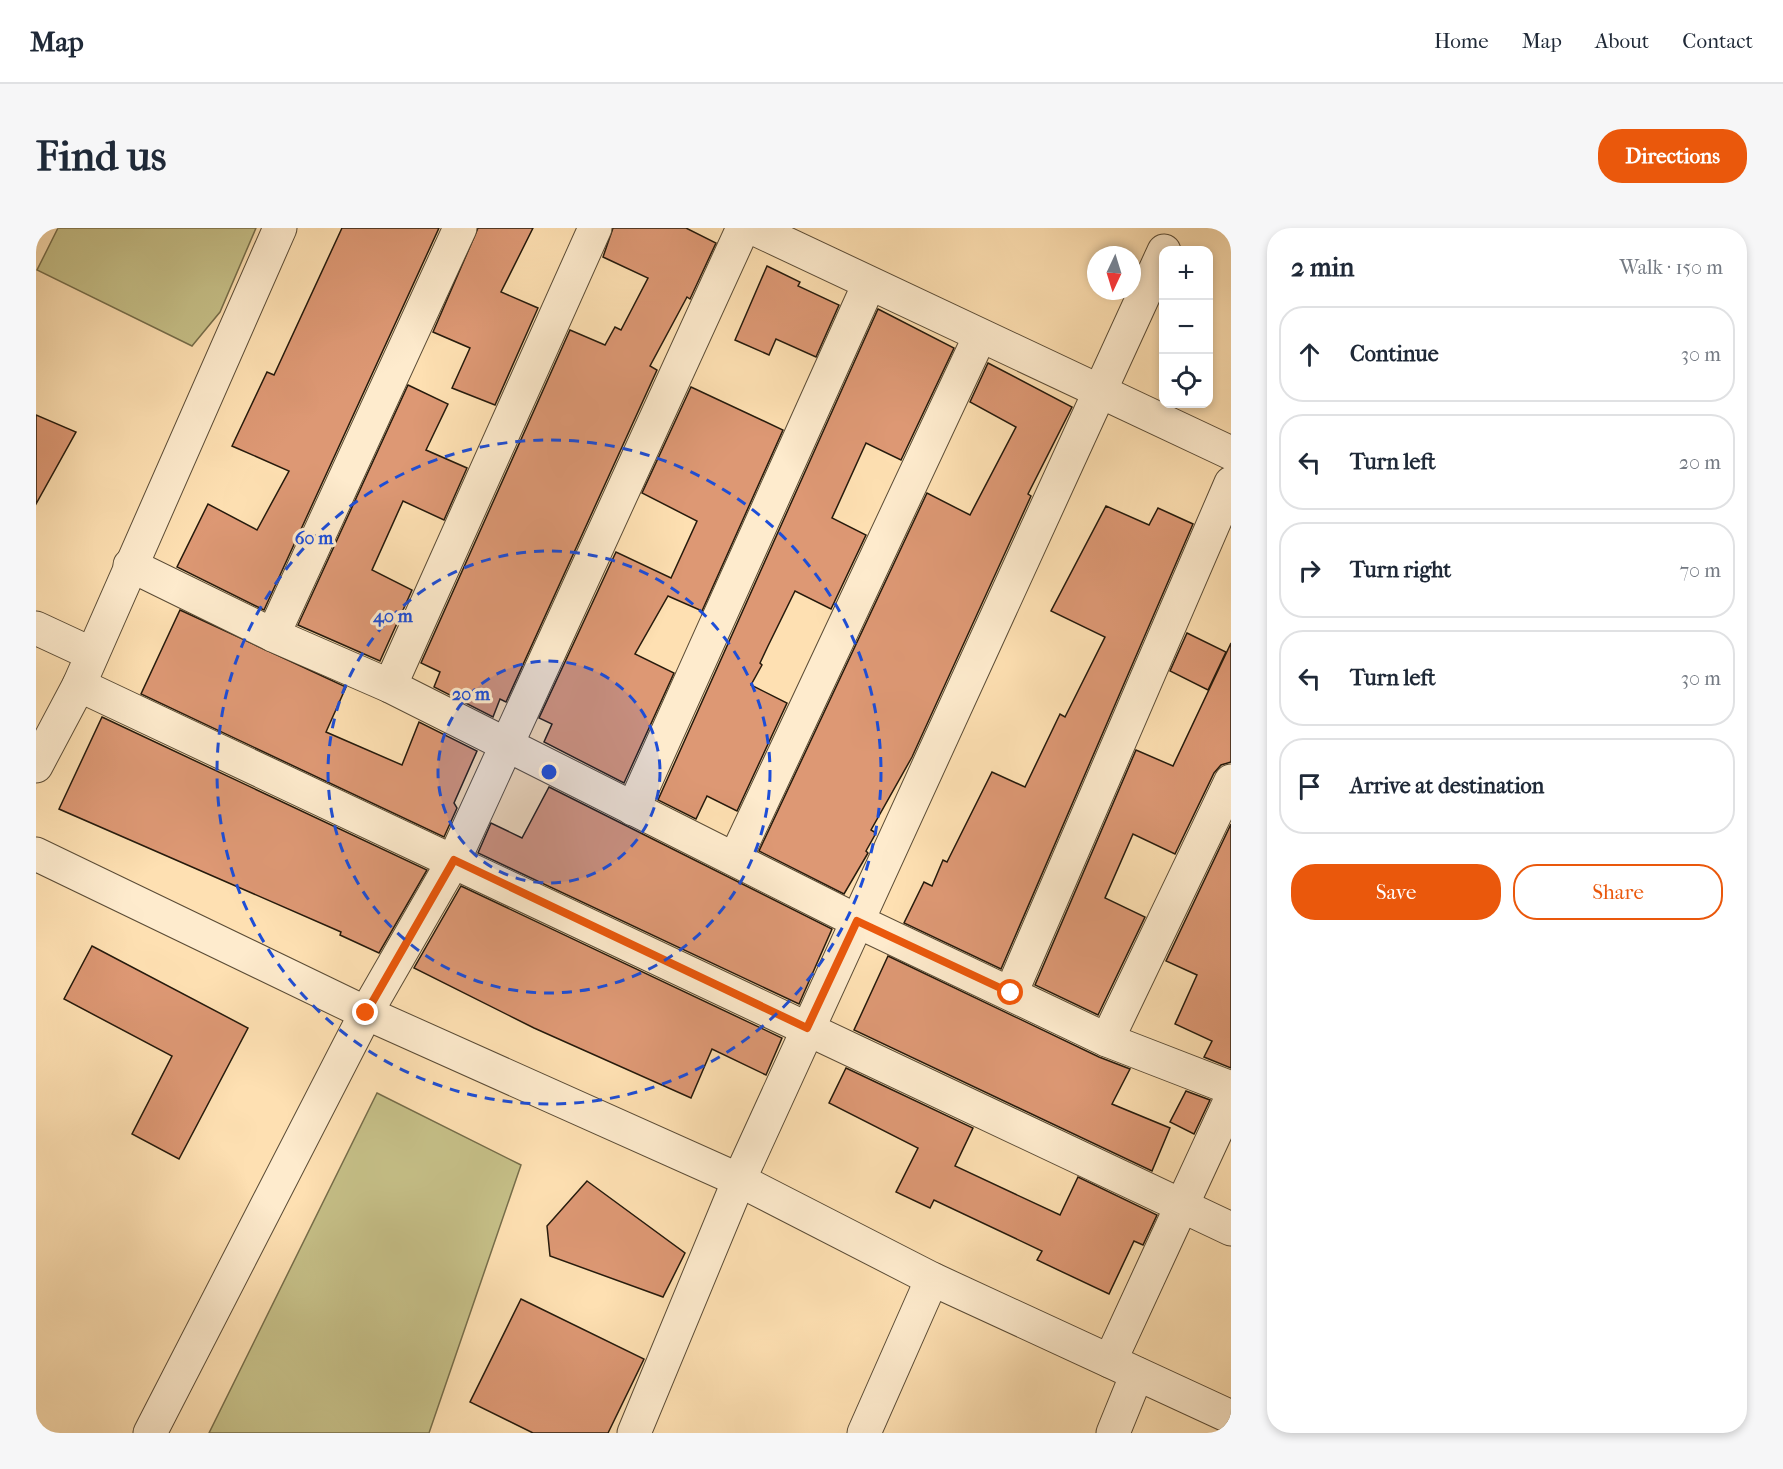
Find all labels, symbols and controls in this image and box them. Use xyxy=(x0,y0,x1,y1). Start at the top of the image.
text: Map xyxy=(30,25,84,58)
text: Home xyxy=(1434,29,1489,53)
text: Map xyxy=(1522,29,1562,53)
text: About xyxy=(1595,29,1649,53)
text: Contact xyxy=(1682,29,1753,53)
button: Directions xyxy=(1598,129,1747,183)
text: Find us xyxy=(36,132,166,181)
north arrow xyxy=(1087,246,1141,300)
map controls xyxy=(1159,246,1213,408)
button: + xyxy=(1159,246,1213,300)
text: 2 min xyxy=(1291,252,1354,283)
text: Walk · 150 m xyxy=(1619,256,1723,279)
button: − xyxy=(1159,300,1213,354)
icon: ahead xyxy=(1293,338,1326,371)
text: Continue xyxy=(1350,341,1439,367)
text: 30 m xyxy=(1681,343,1721,366)
button: locate xyxy=(1159,354,1213,408)
icon: left xyxy=(1293,446,1326,479)
text: Turn left xyxy=(1350,449,1436,475)
text: 20 m xyxy=(1679,451,1721,474)
text: 60 m xyxy=(295,528,334,549)
icon: right xyxy=(1293,554,1326,587)
text: Turn right xyxy=(1350,557,1451,583)
text: 70 m xyxy=(1679,559,1721,582)
text: 40 m xyxy=(372,606,414,627)
icon: left xyxy=(1293,662,1326,695)
text: Turn left xyxy=(1350,665,1436,691)
text: 30 m xyxy=(1681,667,1721,690)
text: 20 m xyxy=(452,684,491,705)
centre of rings xyxy=(539,762,559,782)
icon: arrive xyxy=(1293,770,1326,803)
text: Arrive at destination xyxy=(1350,773,1544,799)
button: Save xyxy=(1291,864,1501,920)
button: Share xyxy=(1513,864,1723,920)
route start xyxy=(997,979,1023,1005)
route end xyxy=(352,999,378,1025)

